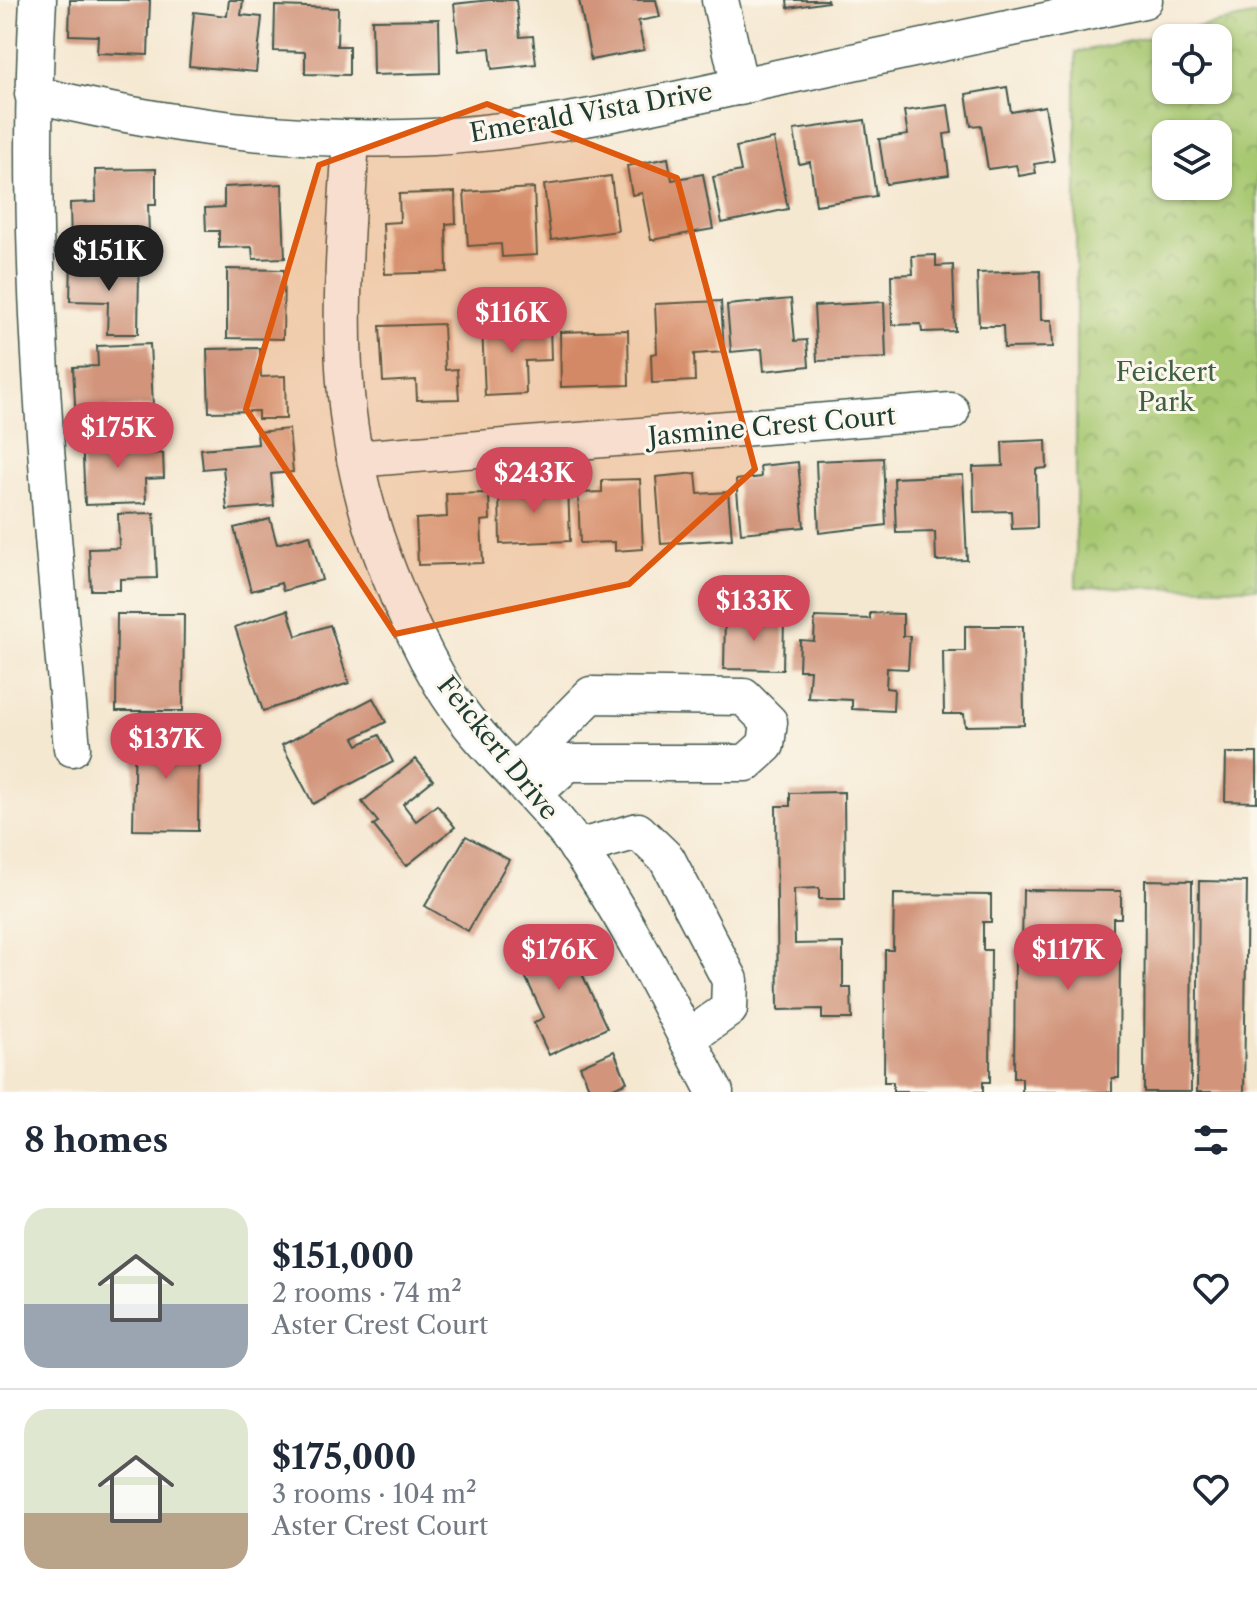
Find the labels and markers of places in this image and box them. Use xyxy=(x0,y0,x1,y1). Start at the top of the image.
pin: $151K xyxy=(53,225,165,293)
pin: $116K xyxy=(456,287,568,355)
pin: $175K xyxy=(62,402,174,470)
pin: $243K xyxy=(478,447,590,515)
pin: $133K xyxy=(698,575,810,643)
pin: $137K xyxy=(110,713,222,781)
pin: $176K xyxy=(503,924,615,992)
pin: $117K xyxy=(1012,924,1124,992)

